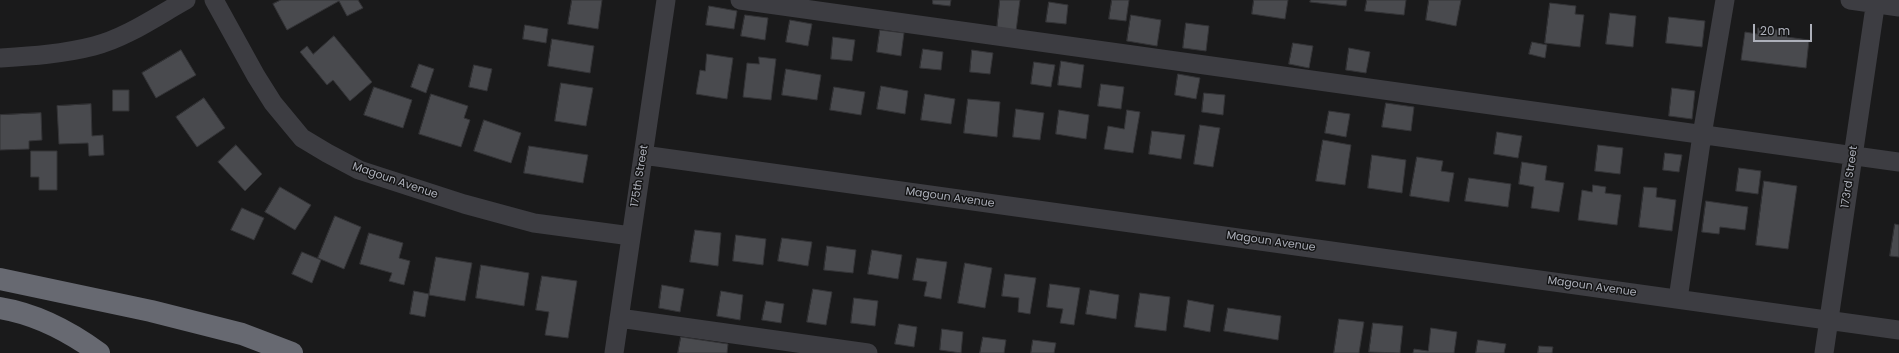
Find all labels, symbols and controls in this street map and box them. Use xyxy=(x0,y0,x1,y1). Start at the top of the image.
scale bar xyxy=(1755,16,1814,42)
text: 20 m xyxy=(1760,22,1790,39)
street label: 175th Street xyxy=(629,144,651,208)
street label: 173rd Street xyxy=(1839,145,1861,209)
street label: Magoun Avenue xyxy=(350,160,440,202)
street label: Magoun Avenue xyxy=(905,185,995,211)
street label: Magoun Avenue xyxy=(1226,229,1316,255)
street label: Magoun Avenue xyxy=(1547,274,1637,300)

